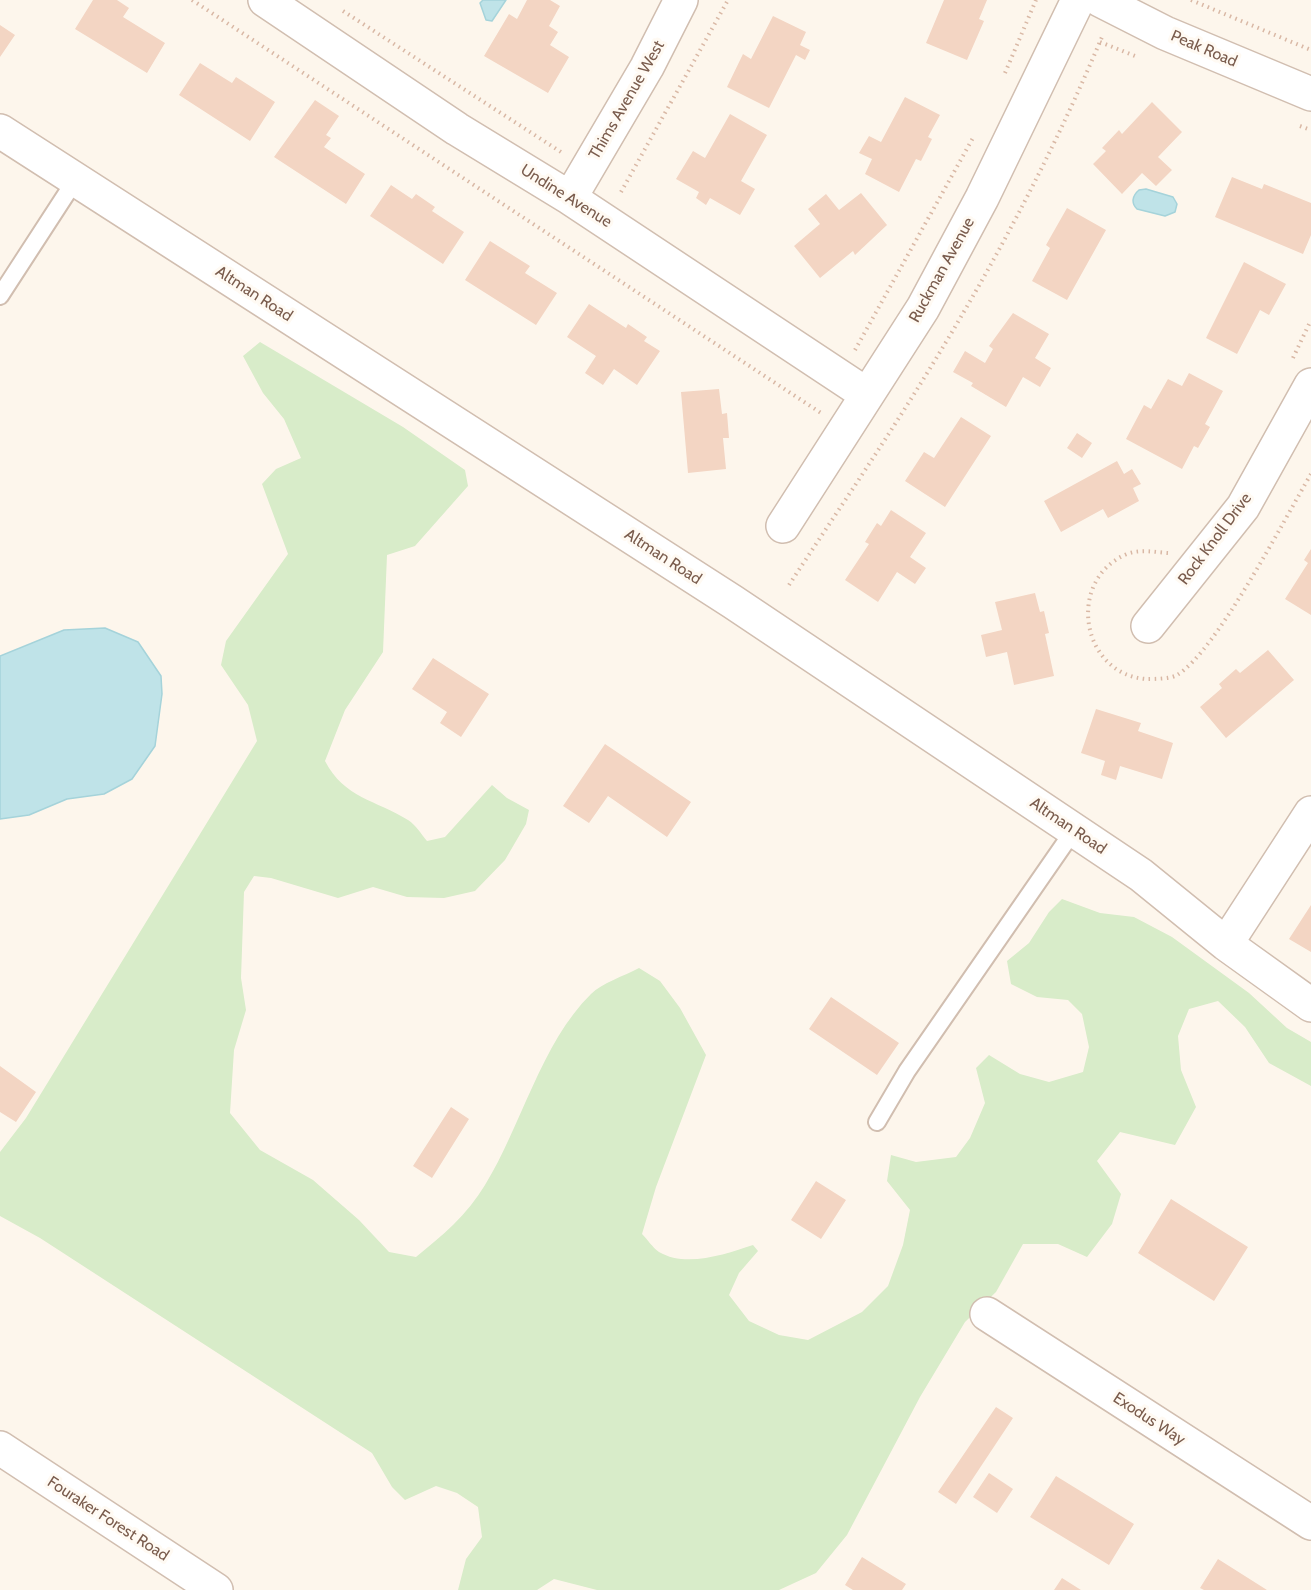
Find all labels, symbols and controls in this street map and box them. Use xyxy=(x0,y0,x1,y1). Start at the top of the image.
street label: Peak Road xyxy=(1168,26,1240,72)
street label: Thims Avenue West xyxy=(585,37,669,163)
street label: Undine Avenue xyxy=(517,160,615,232)
street label: Ruckman Avenue xyxy=(905,214,979,326)
street label: Altman Road xyxy=(212,262,296,326)
street label: Rock Knoll Drive xyxy=(1174,489,1256,589)
street label: Altman Road xyxy=(621,525,705,589)
street label: Altman Road xyxy=(1026,793,1110,859)
street label: Exodus Way xyxy=(1109,1389,1189,1449)
street label: Fouraker Forest Road xyxy=(44,1473,172,1565)

